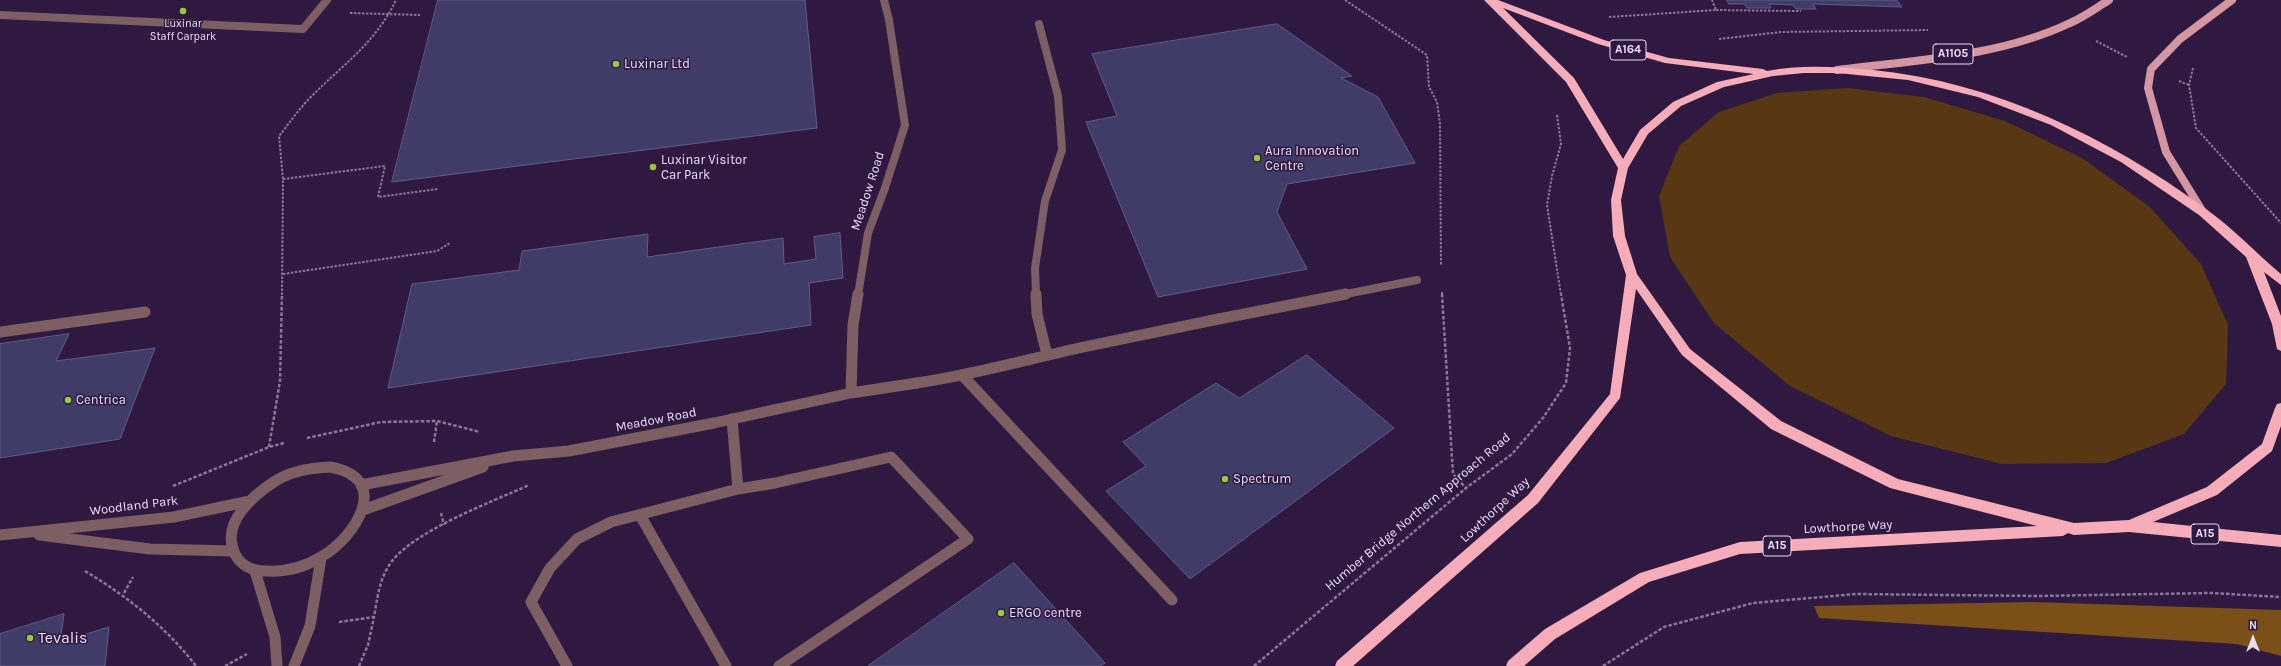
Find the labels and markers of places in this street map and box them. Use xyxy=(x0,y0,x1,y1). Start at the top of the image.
marker: Luxinar Staff Carpark xyxy=(178,6,188,16)
place label: Luxinar Staff Carpark xyxy=(150,17,216,43)
place label: Luxinar Ltd xyxy=(624,56,690,72)
marker: Luxinar Ltd xyxy=(611,59,621,69)
place label: Aura Innovation Centre xyxy=(1265,143,1359,174)
place label: Luxinar Visitor Car Park xyxy=(661,152,747,183)
marker: Aura Innovation Centre xyxy=(1252,153,1262,163)
marker: Luxinar Visitor Car Park xyxy=(648,162,658,172)
place label: Centrica xyxy=(76,392,126,408)
marker: Centrica xyxy=(63,395,73,405)
place label: Spectrum xyxy=(1233,471,1291,487)
marker: Spectrum xyxy=(1220,474,1230,484)
place label: ERGO centre xyxy=(1009,605,1082,621)
marker: ERGO centre xyxy=(996,608,1006,618)
place label: Tevalis xyxy=(38,628,88,648)
marker: Tevalis xyxy=(25,633,35,643)

